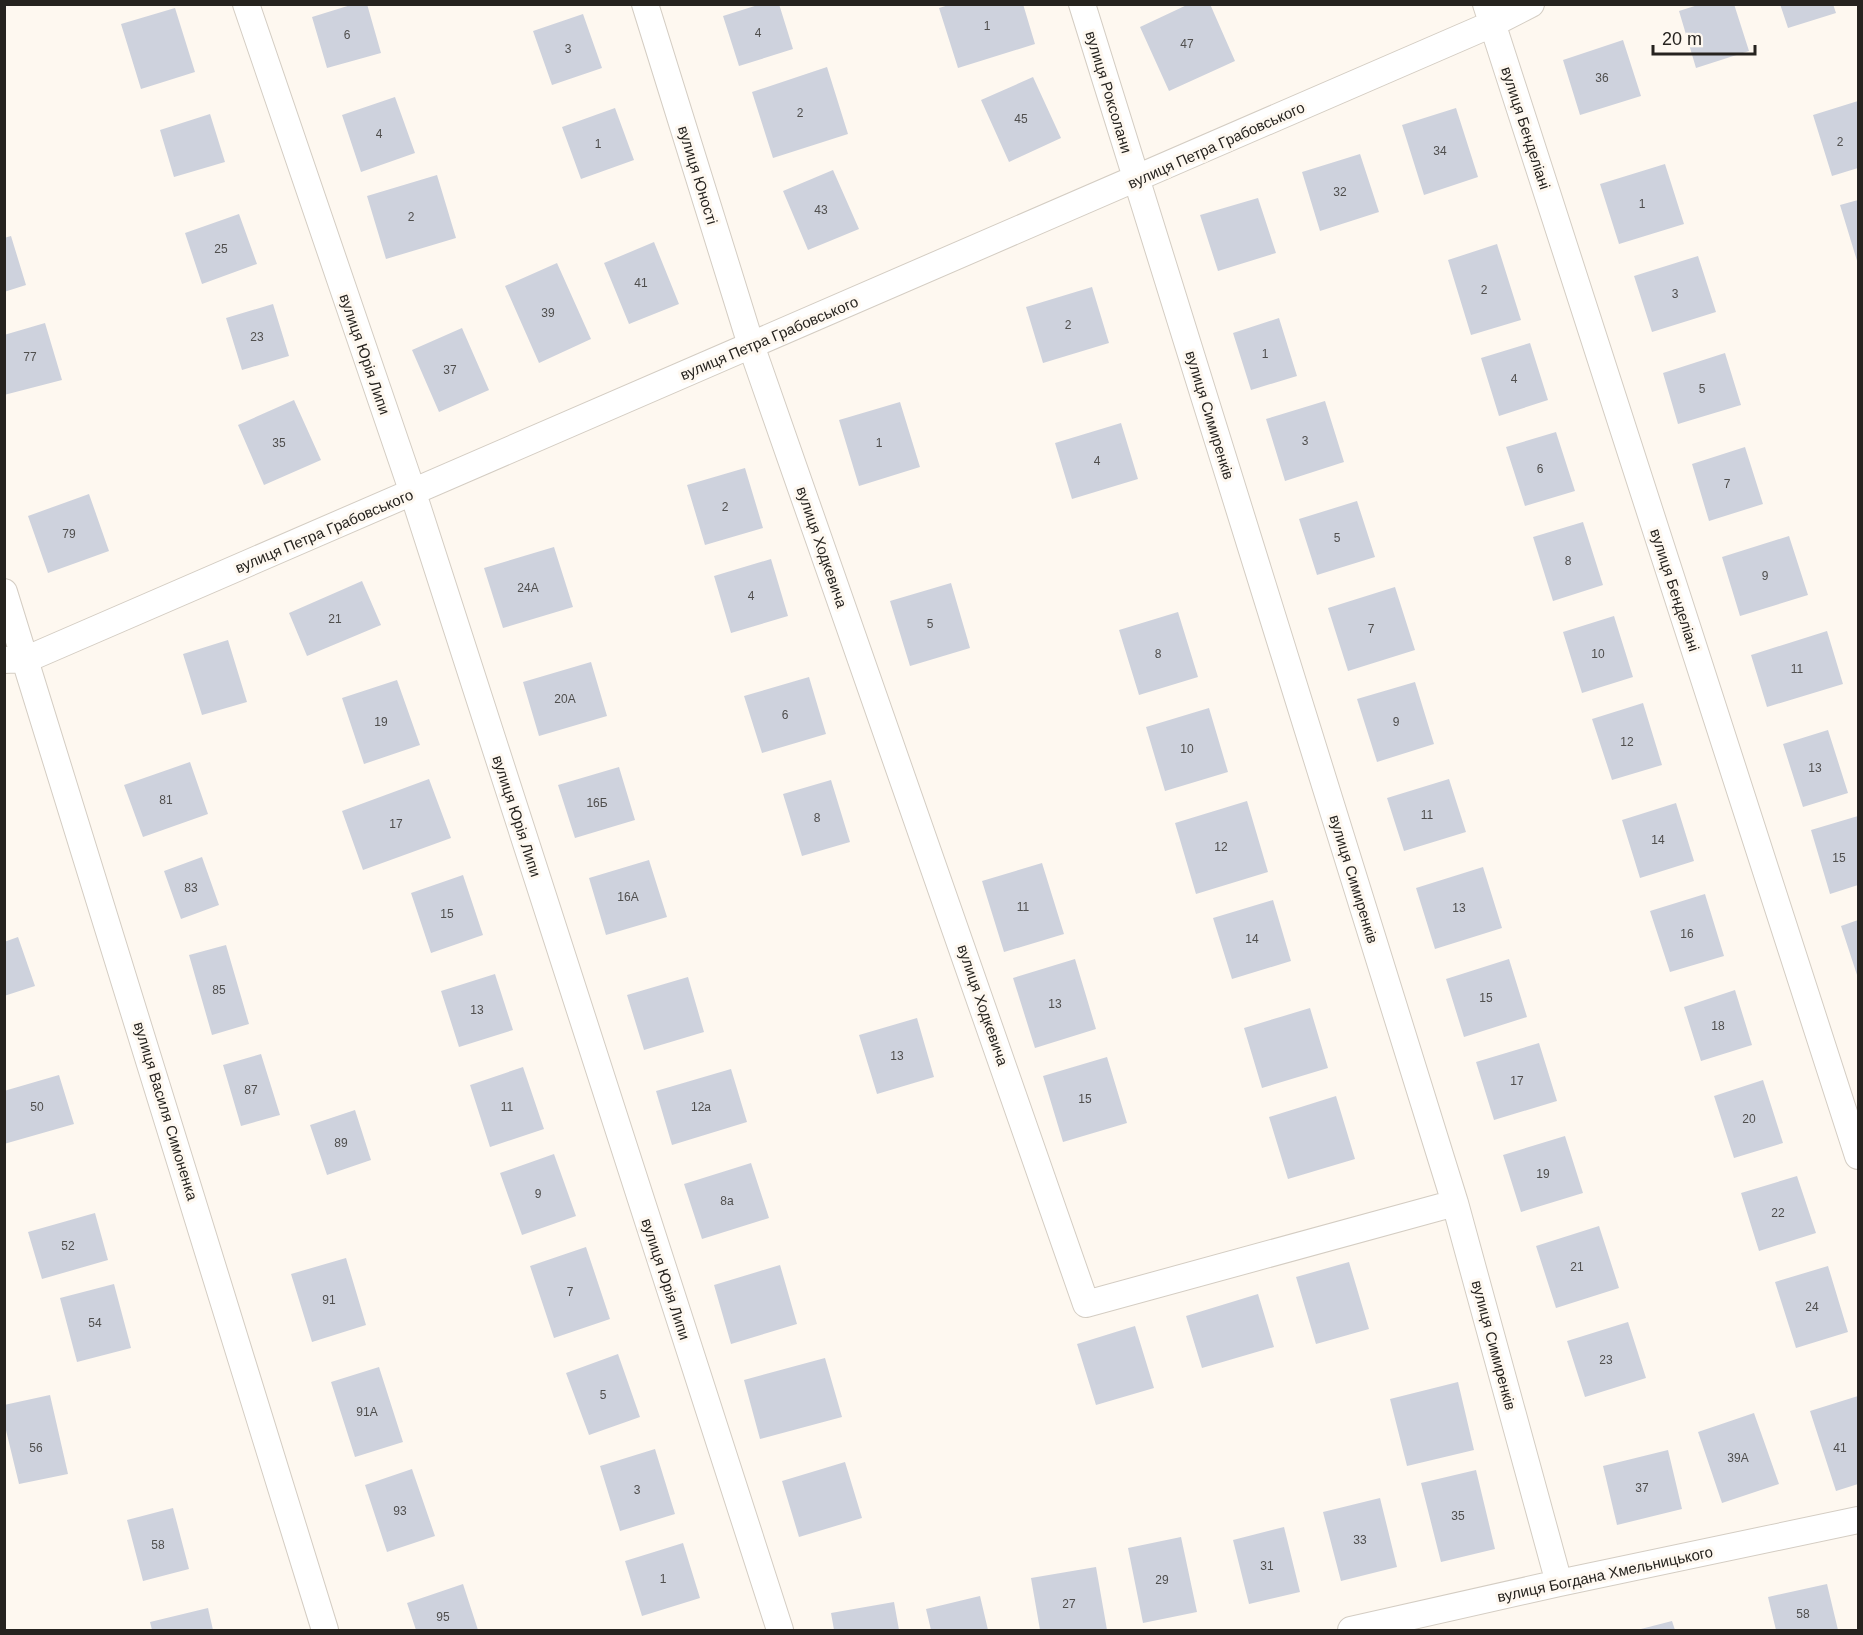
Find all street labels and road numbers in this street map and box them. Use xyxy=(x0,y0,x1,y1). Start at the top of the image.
street label: вулиця Роксолани xyxy=(1082,29,1136,155)
street label: вулиця Бенделіані xyxy=(1498,65,1554,191)
street label: вулиця Петра Грабовського xyxy=(1125,98,1307,192)
street label: вулиця Юності xyxy=(675,124,721,226)
street label: вулиця Юрія Липи xyxy=(336,291,394,417)
street label: вулиця Петра Грабовського xyxy=(677,293,861,383)
street label: вулиця Симиренків xyxy=(1182,349,1238,481)
street label: вулиця Ходкевича xyxy=(793,484,851,610)
street label: вулиця Петра Грабовського xyxy=(232,486,416,576)
street label: вулиця Бенделіані xyxy=(1647,527,1703,653)
street label: вулиця Юрія Липи xyxy=(489,753,545,879)
street label: вулиця Симиренків xyxy=(1326,813,1382,945)
street label: вулиця Ходкевича xyxy=(954,942,1012,1068)
street label: вулиця Василя Симоненка xyxy=(131,1020,202,1203)
street label: вулиця Юрія Липи xyxy=(638,1216,694,1342)
street label: вулиця Симиренків xyxy=(1469,1278,1520,1412)
street label: вулиця Богдана Хмельницького xyxy=(1496,1543,1714,1605)

